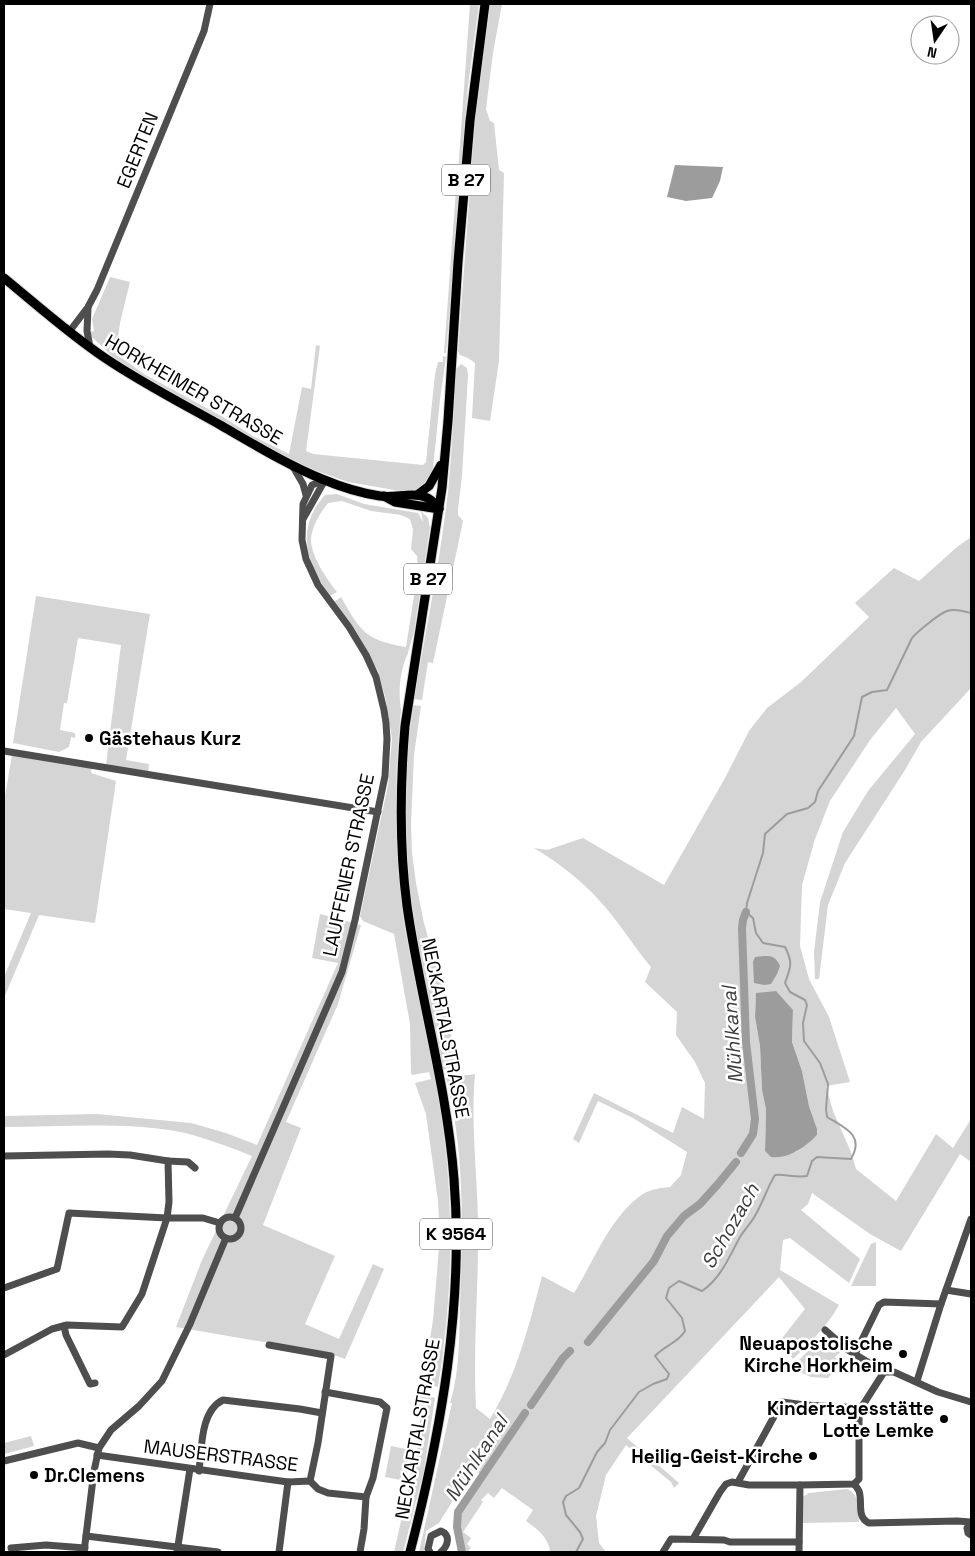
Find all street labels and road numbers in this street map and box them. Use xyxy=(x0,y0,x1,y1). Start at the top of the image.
street label: EGERTEN xyxy=(111,108,164,192)
road number: B 27 xyxy=(442,164,490,196)
street label: HORKHEIMER STRASSE xyxy=(101,328,287,450)
road number: B 27 xyxy=(404,564,452,594)
street label: LAUFFENER STRASSE xyxy=(317,771,380,959)
street label: NECKARTALSTRASSE xyxy=(416,936,475,1120)
road number: K 9564 xyxy=(420,1218,492,1250)
street label: NECKARTALSTRASSE xyxy=(389,1337,446,1521)
street label: MAUSERSTRASSE xyxy=(142,1434,300,1477)

